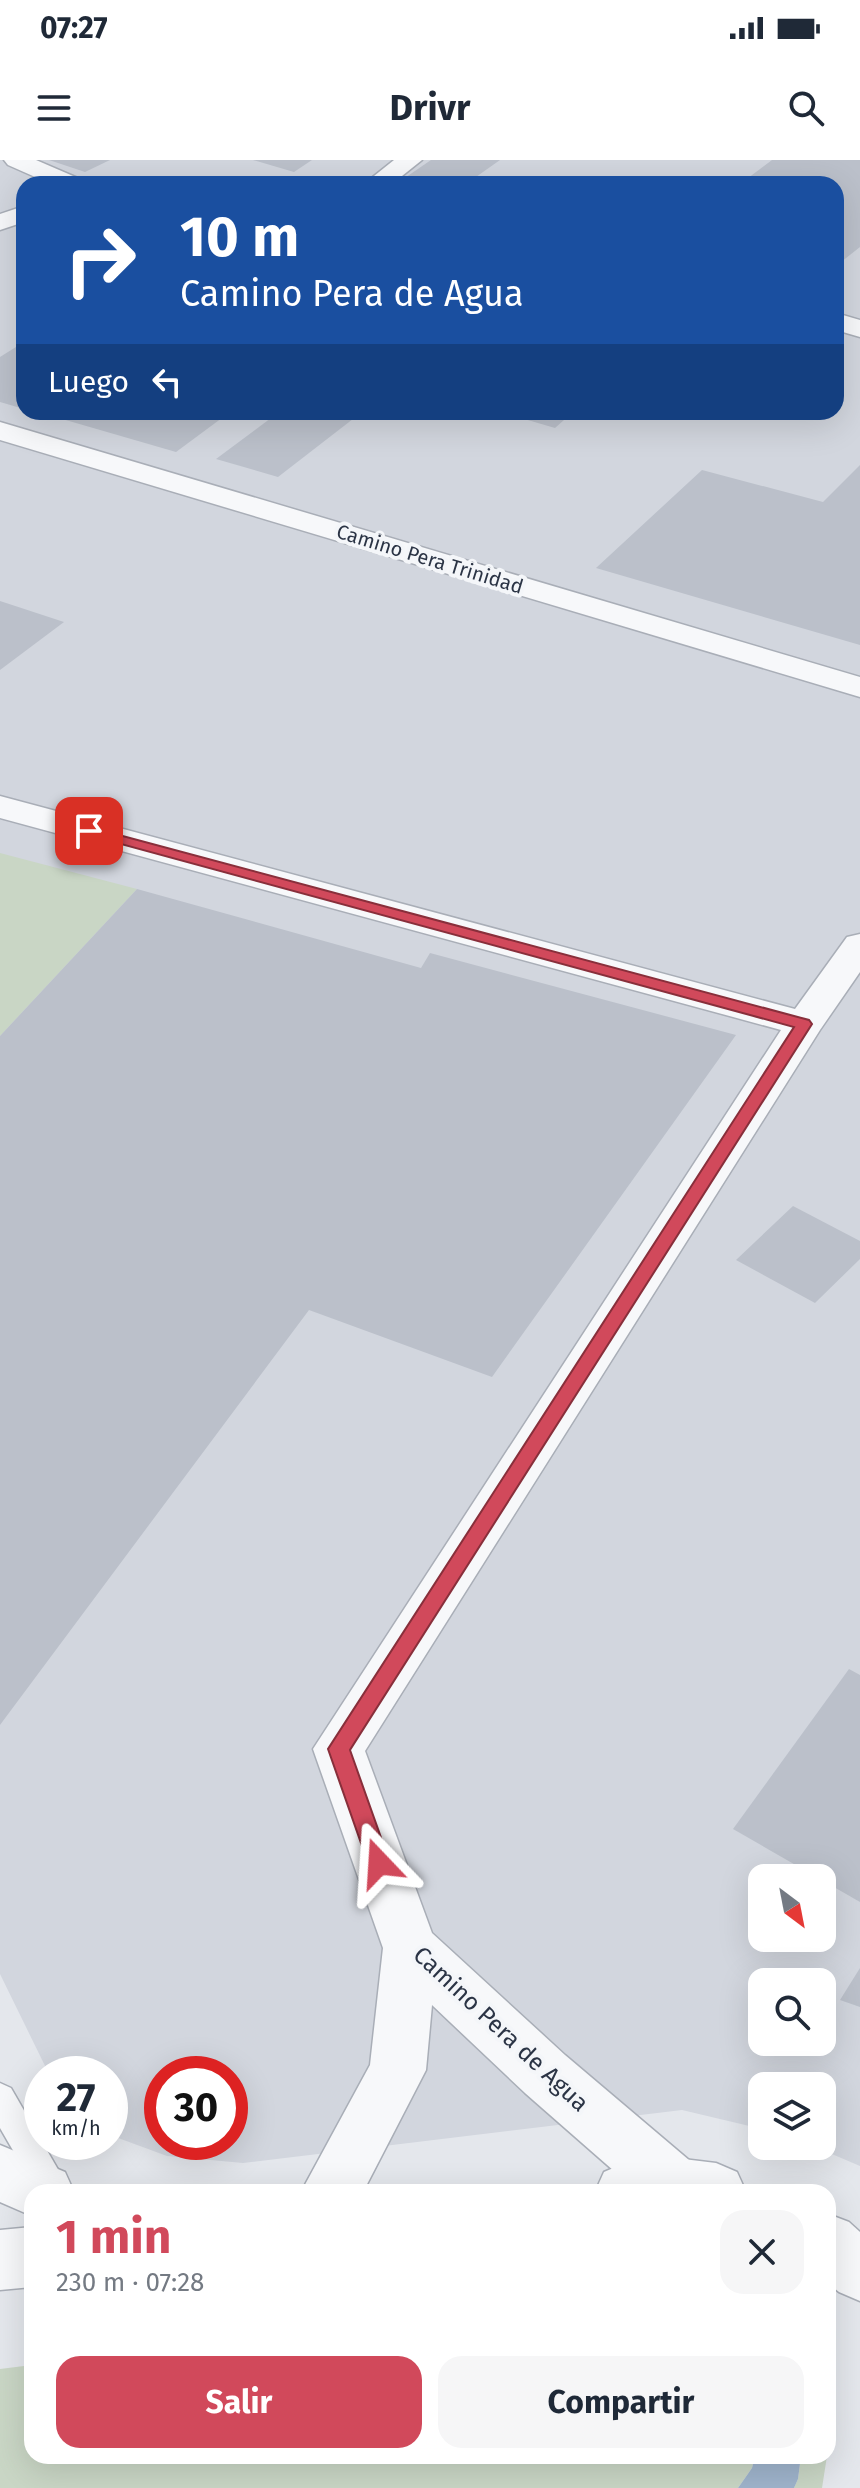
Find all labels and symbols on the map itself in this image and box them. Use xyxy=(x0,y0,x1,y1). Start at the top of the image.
street label: Camino Pera Trinidad xyxy=(334,519,526,599)
pin xyxy=(55,797,123,865)
position arrow xyxy=(337,1821,421,1905)
north arrow xyxy=(748,1864,836,1952)
street label: Camino Pera de Agua xyxy=(408,1941,594,2117)
speed limit sign: 30 xyxy=(144,2056,248,2160)

